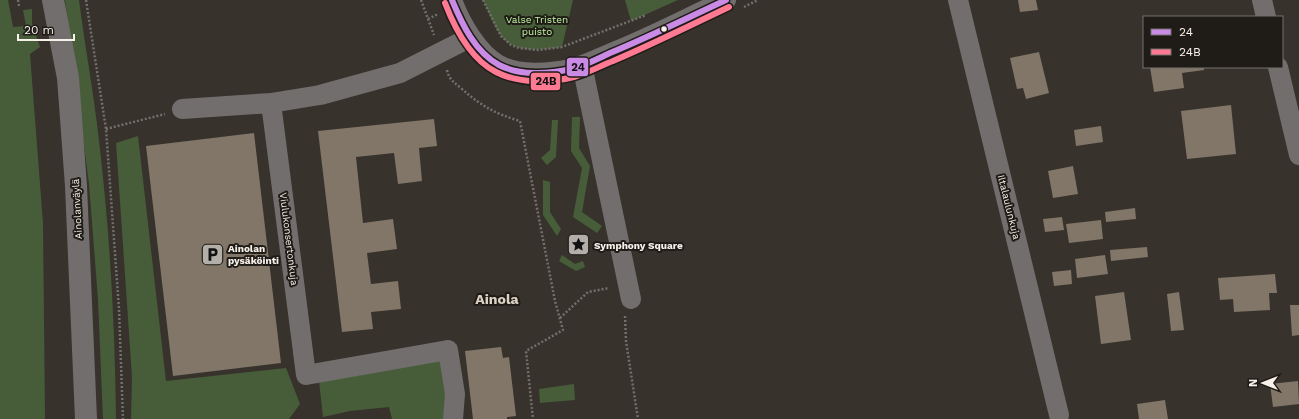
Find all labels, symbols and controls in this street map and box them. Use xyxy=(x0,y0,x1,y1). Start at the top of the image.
park label: Valse Tristen puisto xyxy=(506,14,568,37)
scale bar xyxy=(18,16,74,42)
legend xyxy=(1143,16,1283,68)
text: 20 m xyxy=(24,23,54,37)
unlabelled marker xyxy=(659,24,669,34)
text: 24 xyxy=(1179,25,1193,39)
text: 24B xyxy=(1179,45,1201,59)
line badge: 24 xyxy=(566,57,589,77)
text: 24 xyxy=(571,61,585,74)
line badge: 24B xyxy=(530,72,561,91)
text: 24B xyxy=(535,75,557,88)
street label: Iltalaulunkuja xyxy=(996,174,1022,241)
street label: Ainolanväylä xyxy=(70,178,84,240)
street label: Viulukonsertonkuja xyxy=(278,192,300,286)
place icon: Symphony Square xyxy=(566,232,592,258)
place label: Symphony Square xyxy=(594,240,683,251)
parking icon: Ainolan pysäköinti xyxy=(200,241,226,267)
place label: Ainolan pysäköinti xyxy=(228,243,279,266)
district label: Ainola xyxy=(475,291,520,307)
north arrow xyxy=(1243,363,1283,403)
text: N xyxy=(1247,379,1260,387)

